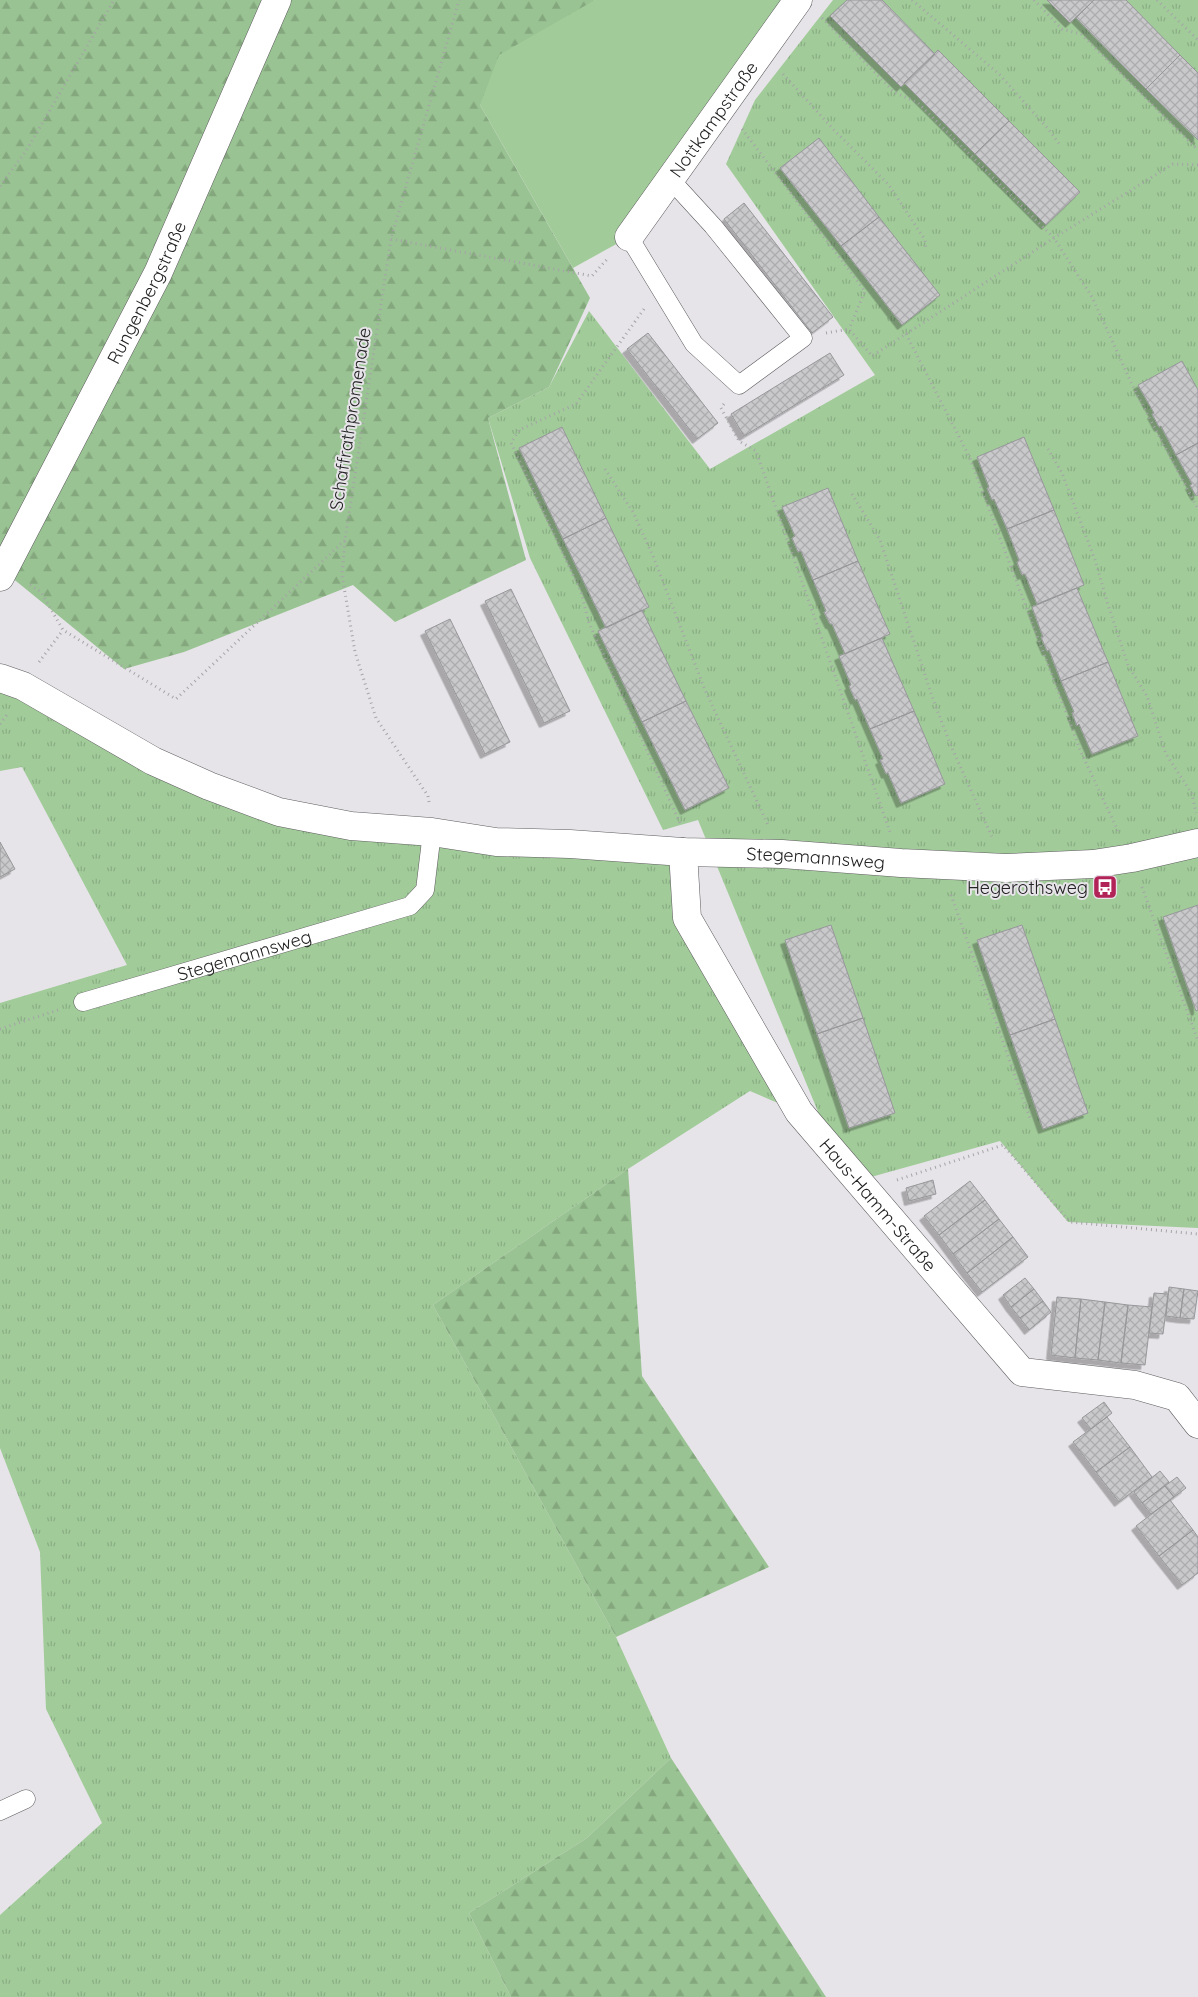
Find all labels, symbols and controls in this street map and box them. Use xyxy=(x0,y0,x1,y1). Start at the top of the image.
street label: Nottkampstraße xyxy=(664,56,762,182)
street label: Rungenbergstraße xyxy=(101,218,191,368)
street label: Schaffrathpromenade xyxy=(324,326,376,512)
street label: Stegemannsweg xyxy=(746,842,886,873)
bus stop icon: Hegerothsweg xyxy=(1092,874,1118,900)
place label: Hegerothsweg xyxy=(967,876,1088,899)
street label: Stegemannsweg xyxy=(174,924,314,985)
street label: Haus-Hamm-Straße xyxy=(815,1133,942,1276)

